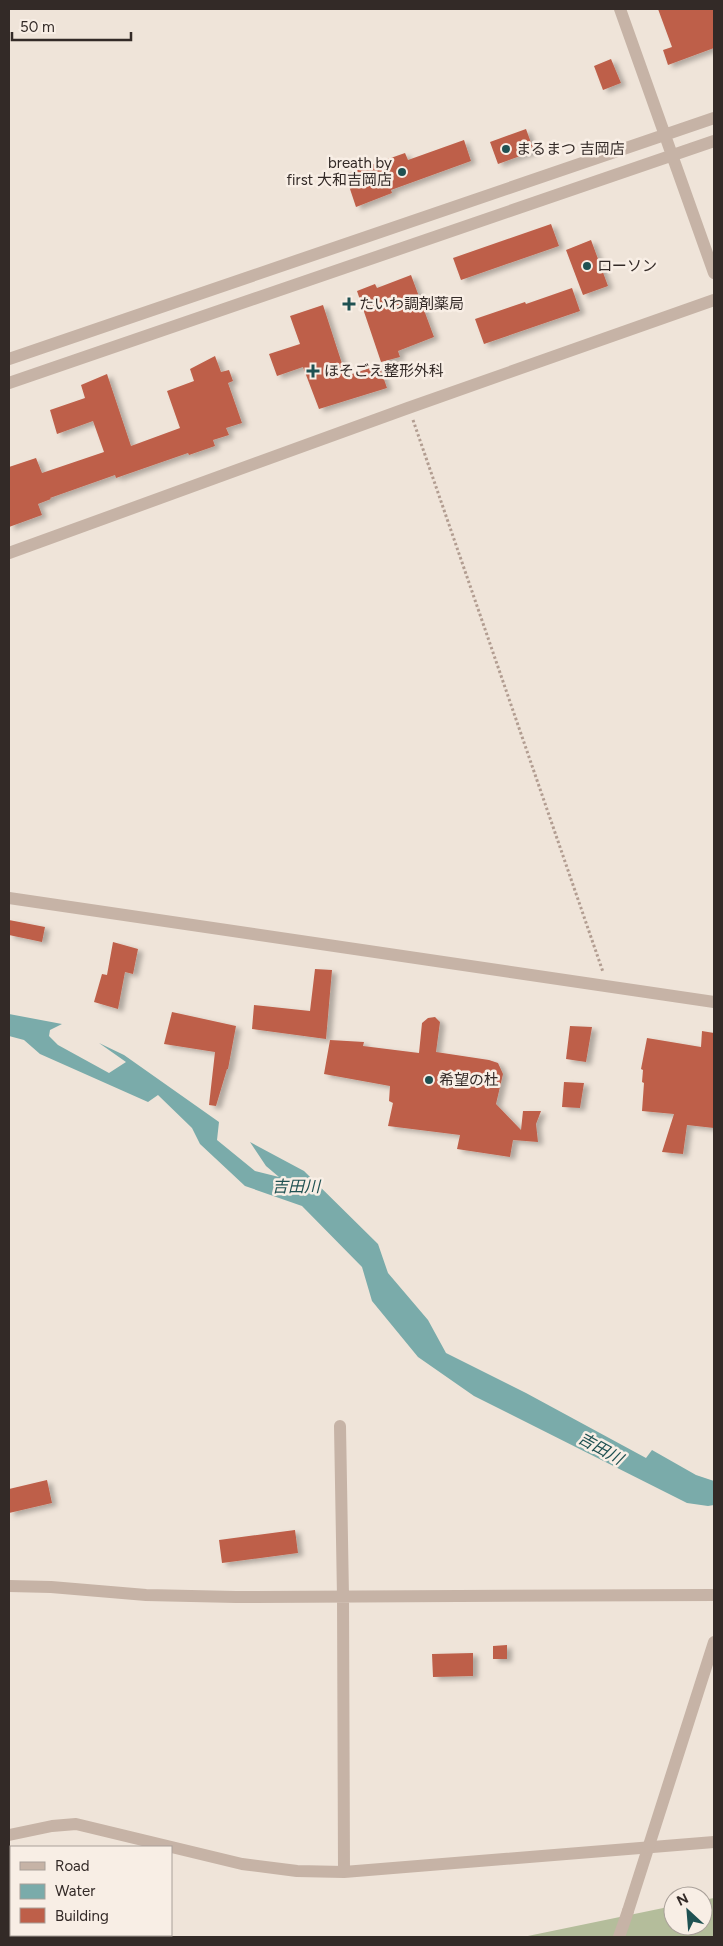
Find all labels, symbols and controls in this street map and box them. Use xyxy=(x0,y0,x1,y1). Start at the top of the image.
scale bar xyxy=(12,10,131,42)
text: 50 m xyxy=(20,18,55,36)
place label: まるまつ 吉岡店 xyxy=(516,140,625,158)
marker: まるまつ 吉岡店 xyxy=(500,143,512,155)
place label: breath by first 大和吉岡店 xyxy=(287,154,392,189)
marker: breath by first 大和吉岡店 xyxy=(396,166,408,178)
place label: ローソン xyxy=(597,257,657,275)
marker: ローソン xyxy=(581,260,593,272)
place label: たいわ調剤薬局 xyxy=(359,295,464,313)
marker: たいわ調剤薬局 xyxy=(343,298,355,310)
place label: ほそごえ整形外科 xyxy=(324,362,444,380)
marker: ほそごえ整形外科 xyxy=(306,364,320,378)
place label: 希望の杜 xyxy=(439,1071,499,1089)
marker: 希望の杜 xyxy=(423,1074,435,1086)
water label: 吉田川 xyxy=(272,1177,322,1196)
water label: 吉田川 xyxy=(575,1428,628,1469)
legend xyxy=(10,1846,172,1936)
text: Road xyxy=(55,1857,90,1875)
text: Water xyxy=(55,1882,95,1900)
north arrow xyxy=(663,1886,713,1936)
text: N xyxy=(674,1890,691,1910)
text: Building xyxy=(55,1907,109,1925)

